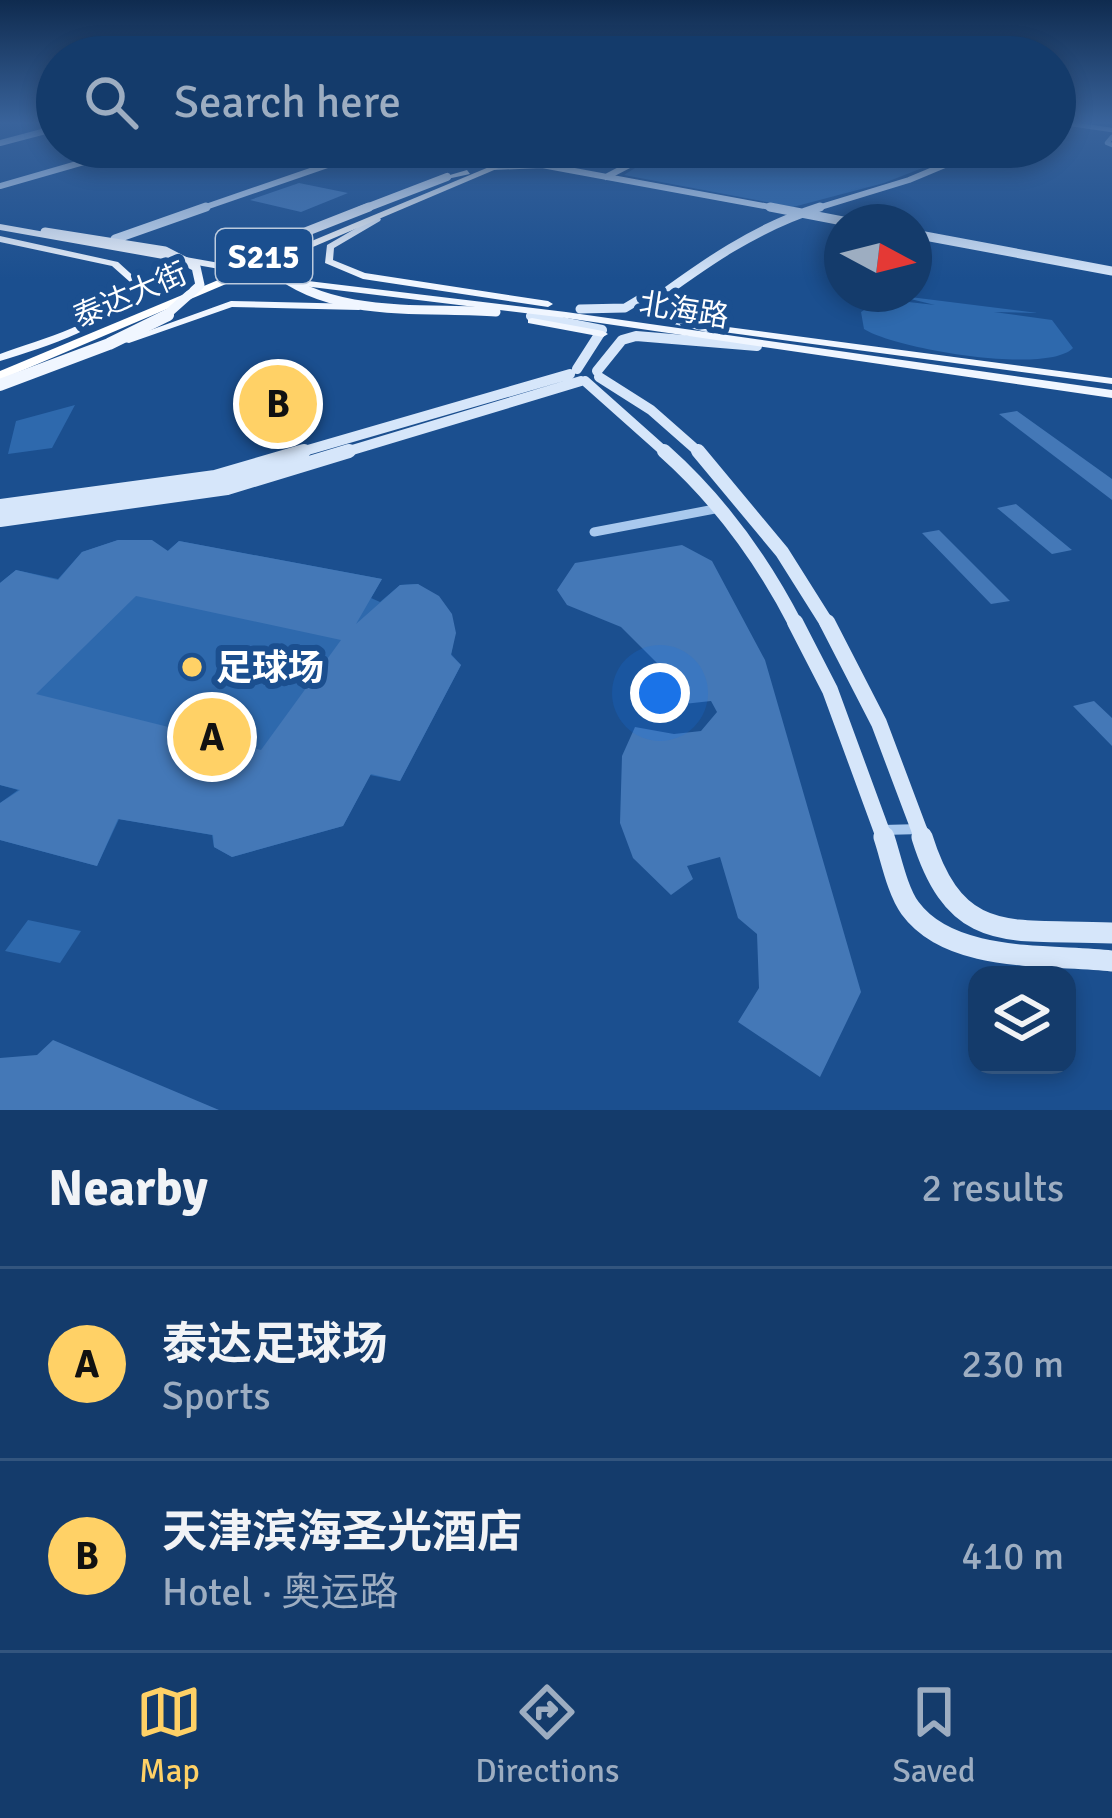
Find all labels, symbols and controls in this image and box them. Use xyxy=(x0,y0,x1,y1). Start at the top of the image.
search box xyxy=(36,36,1076,168)
icon: search xyxy=(78,69,144,135)
text: Search here xyxy=(174,75,401,130)
north arrow xyxy=(824,204,932,312)
road number: S215 xyxy=(216,229,312,283)
street label: 泰达大街 xyxy=(68,255,193,336)
street label: 北海路 xyxy=(637,285,731,336)
pin: B xyxy=(239,359,317,449)
place label: 足球场 xyxy=(216,646,324,691)
marker: 足球场 xyxy=(179,654,205,680)
your location xyxy=(630,663,690,723)
pin: A xyxy=(173,692,251,782)
map controls xyxy=(968,966,1076,1074)
button: layers xyxy=(968,966,1076,1074)
text: Nearby xyxy=(48,1157,208,1220)
text: 2 results xyxy=(921,1164,1064,1212)
text: 泰达足球场 xyxy=(162,1317,387,1372)
text: A xyxy=(75,1340,99,1388)
text: 230 m xyxy=(961,1340,1064,1388)
text: Sports xyxy=(162,1372,271,1420)
text: 天津滨海圣光酒店 xyxy=(162,1505,522,1560)
text: B xyxy=(75,1532,99,1580)
text: 410 m xyxy=(961,1532,1064,1580)
text: Hotel · 奥运路 xyxy=(162,1568,399,1616)
tab: Map xyxy=(136,1679,202,1792)
tab: Directions xyxy=(475,1679,620,1792)
tab: Saved xyxy=(892,1679,976,1792)

